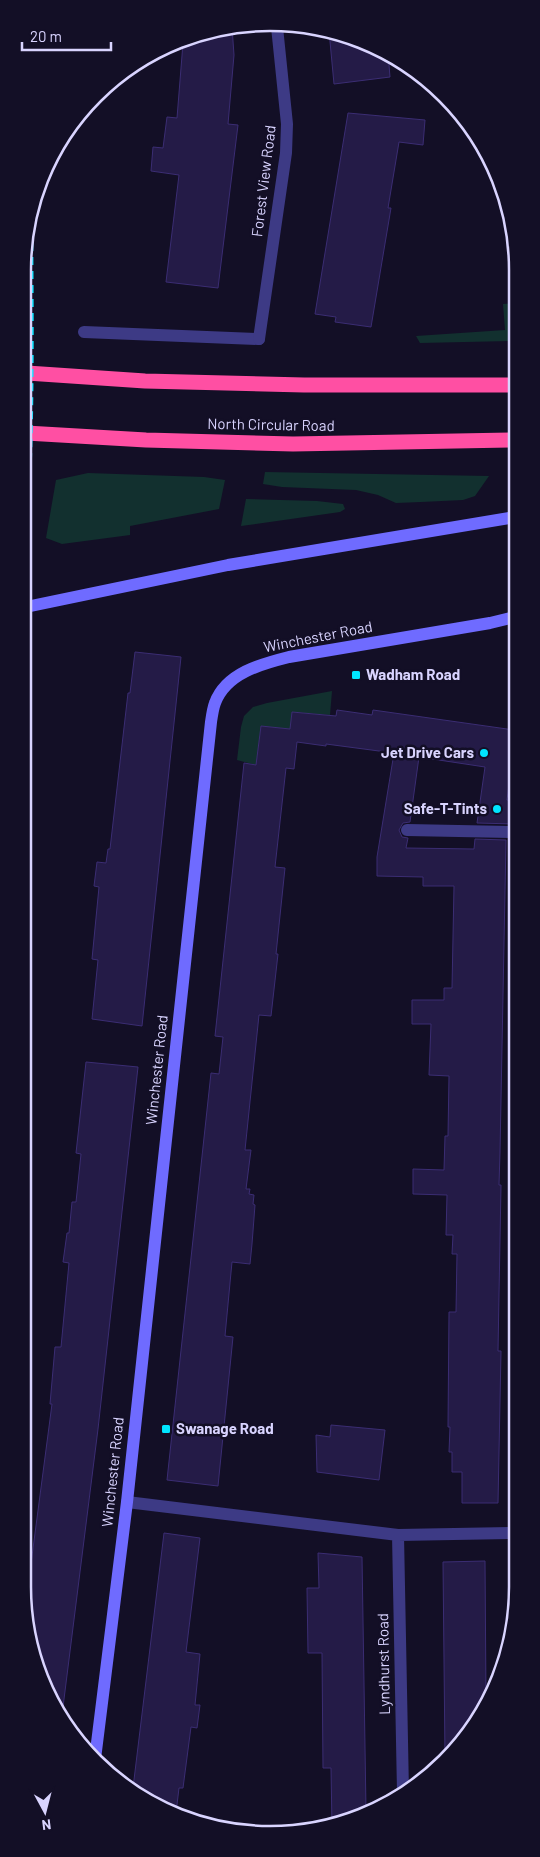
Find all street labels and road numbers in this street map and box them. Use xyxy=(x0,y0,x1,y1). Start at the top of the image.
street label: Forest View Road xyxy=(247,124,279,238)
street label: North Circular Road xyxy=(207,414,335,434)
street label: Winchester Road xyxy=(262,617,374,655)
street label: Winchester Road xyxy=(141,1014,171,1126)
street label: Winchester Road xyxy=(97,1416,127,1528)
street label: Lyndhurst Road xyxy=(373,1613,393,1715)

